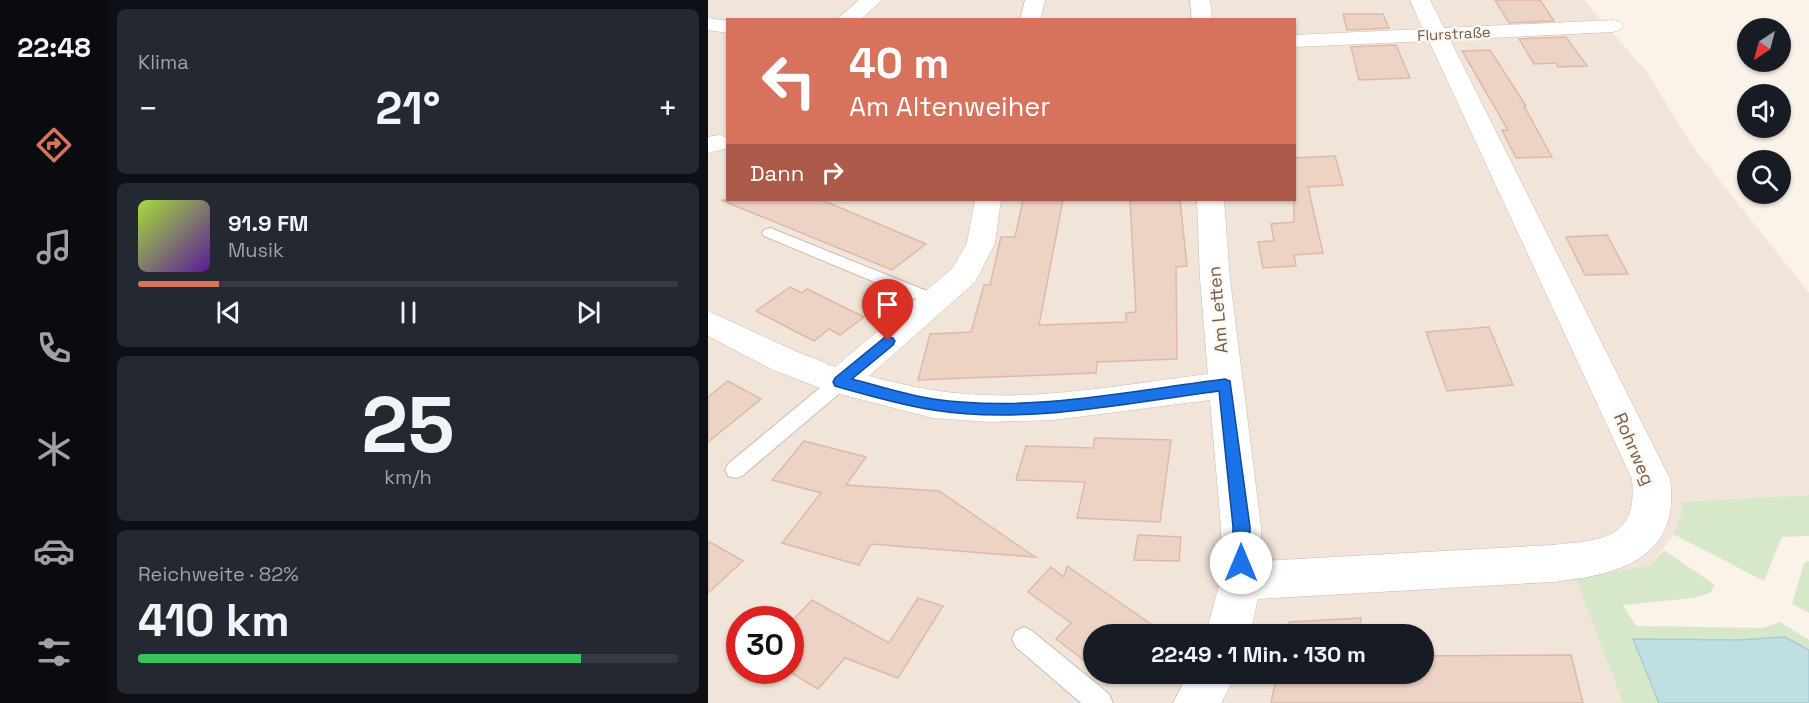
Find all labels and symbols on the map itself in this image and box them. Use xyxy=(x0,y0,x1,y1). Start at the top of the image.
north arrow xyxy=(1737,18,1791,72)
street label: Flurstraße xyxy=(1417,22,1491,45)
street label: Am Letten xyxy=(1202,265,1233,355)
pin xyxy=(862,279,913,341)
street label: Rohrweg xyxy=(1609,409,1660,489)
position arrow xyxy=(1209,531,1273,595)
speed limit sign: 30 xyxy=(726,606,804,684)

